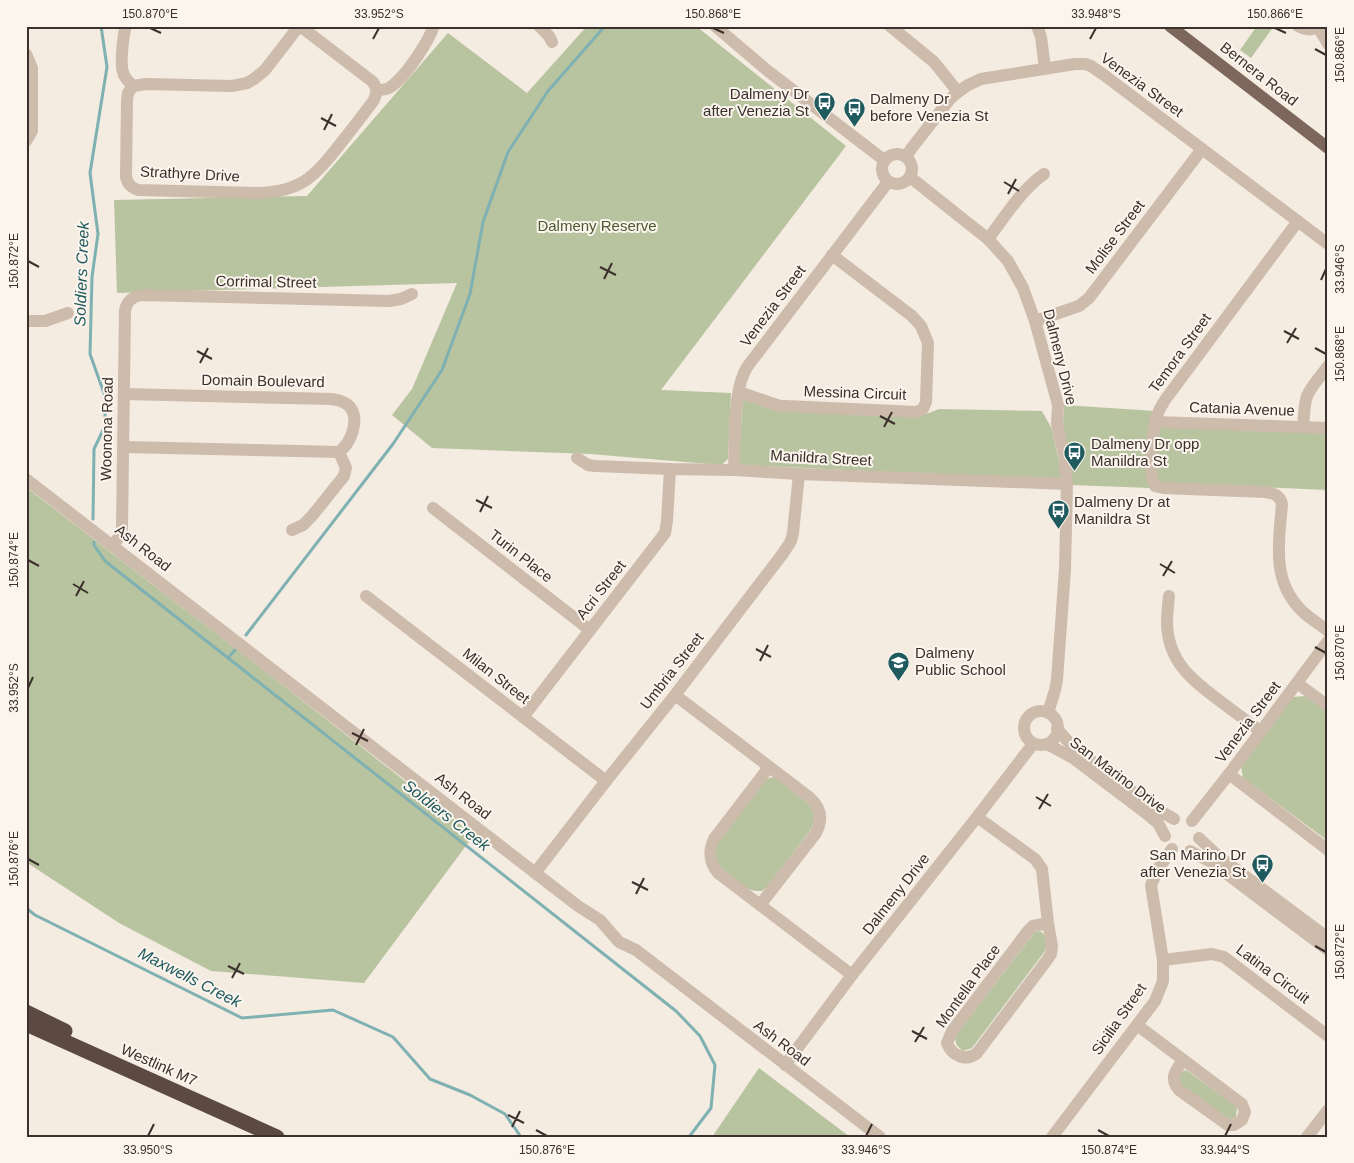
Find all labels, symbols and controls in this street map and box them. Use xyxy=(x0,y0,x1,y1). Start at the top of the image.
text: 150.870°E xyxy=(122,7,178,21)
text: 33.952°S xyxy=(354,7,404,21)
text: 150.868°E xyxy=(685,7,741,21)
text: 33.948°S xyxy=(1071,7,1121,21)
text: 150.866°E xyxy=(1247,7,1303,21)
text: 150.866°E xyxy=(1333,27,1347,83)
street label: Bernera Road xyxy=(1217,38,1301,109)
street label: Venezia Street xyxy=(1098,49,1187,121)
place label: Dalmeny Dr after Venezia St xyxy=(703,85,810,119)
place label: Dalmeny Dr before Venezia St xyxy=(870,90,989,124)
bus stop icon: Dalmeny Dr after Venezia St xyxy=(813,91,837,122)
bus stop icon: Dalmeny Dr before Venezia St xyxy=(842,96,866,127)
street label: Strathyre Drive xyxy=(140,162,240,185)
street label: Molise Street xyxy=(1081,196,1148,277)
park label: Dalmeny Reserve xyxy=(537,217,657,234)
water label: Soldiers Creek xyxy=(71,220,92,327)
text: 150.872°E xyxy=(7,233,21,289)
text: 33.946°S xyxy=(1333,244,1347,294)
street label: Venezia Street xyxy=(736,261,809,350)
street label: Corrimal Street xyxy=(215,272,317,291)
street label: Dalmeny Drive xyxy=(1040,307,1081,407)
street label: Temora Street xyxy=(1145,309,1215,396)
text: 150.868°E xyxy=(1333,326,1347,382)
street label: Domain Boulevard xyxy=(201,371,325,390)
street label: Woonona Road xyxy=(97,377,116,481)
street label: Messina Circuit xyxy=(803,382,907,403)
street label: Catania Avenue xyxy=(1189,398,1295,419)
place label: Dalmeny Dr opp Manildra St xyxy=(1091,435,1199,469)
bus stop icon: Dalmeny Dr opp Manildra St xyxy=(1063,441,1087,472)
street label: Manildra Street xyxy=(770,446,873,469)
place label: Dalmeny Dr at Manildra St xyxy=(1074,493,1171,527)
bus stop icon: Dalmeny Dr at Manildra St xyxy=(1046,499,1070,530)
street label: Ash Road xyxy=(112,521,174,575)
street label: Turin Place xyxy=(486,526,556,585)
text: 150.874°E xyxy=(7,532,21,588)
street label: Acri Street xyxy=(572,556,629,623)
text: 150.870°E xyxy=(1333,625,1347,681)
street label: Umbria Street xyxy=(636,628,707,712)
street label: Milan Street xyxy=(460,644,534,707)
place label: Dalmeny Public School xyxy=(915,644,1006,678)
school or university icon: Dalmeny Public School xyxy=(887,650,911,681)
text: 33.952°S xyxy=(7,663,21,713)
street label: Venezia Street xyxy=(1211,677,1284,766)
street label: San Marino Drive xyxy=(1067,733,1170,816)
street label: Ash Road xyxy=(432,769,494,823)
water label: Soldiers Creek xyxy=(400,776,494,855)
text: 150.876°E xyxy=(7,831,21,887)
place label: San Marino Dr after Venezia St xyxy=(1140,846,1247,880)
street label: Dalmeny Drive xyxy=(859,850,933,938)
bus stop icon: San Marino Dr after Venezia St xyxy=(1250,852,1274,883)
text: 150.872°E xyxy=(1333,924,1347,980)
street label: Latina Circuit xyxy=(1233,940,1314,1007)
street label: Montella Place xyxy=(932,941,1003,1031)
water label: Maxwells Creek xyxy=(136,944,245,1011)
street label: Sicilia Street xyxy=(1088,979,1150,1058)
street label: Ash Road xyxy=(751,1016,814,1069)
street label: Westlink M7 xyxy=(119,1040,200,1089)
text: 33.950°S xyxy=(123,1143,173,1157)
text: 150.876°E xyxy=(519,1143,575,1157)
text: 33.946°S xyxy=(841,1143,891,1157)
text: 150.874°E xyxy=(1081,1143,1137,1157)
text: 33.944°S xyxy=(1200,1143,1250,1157)

